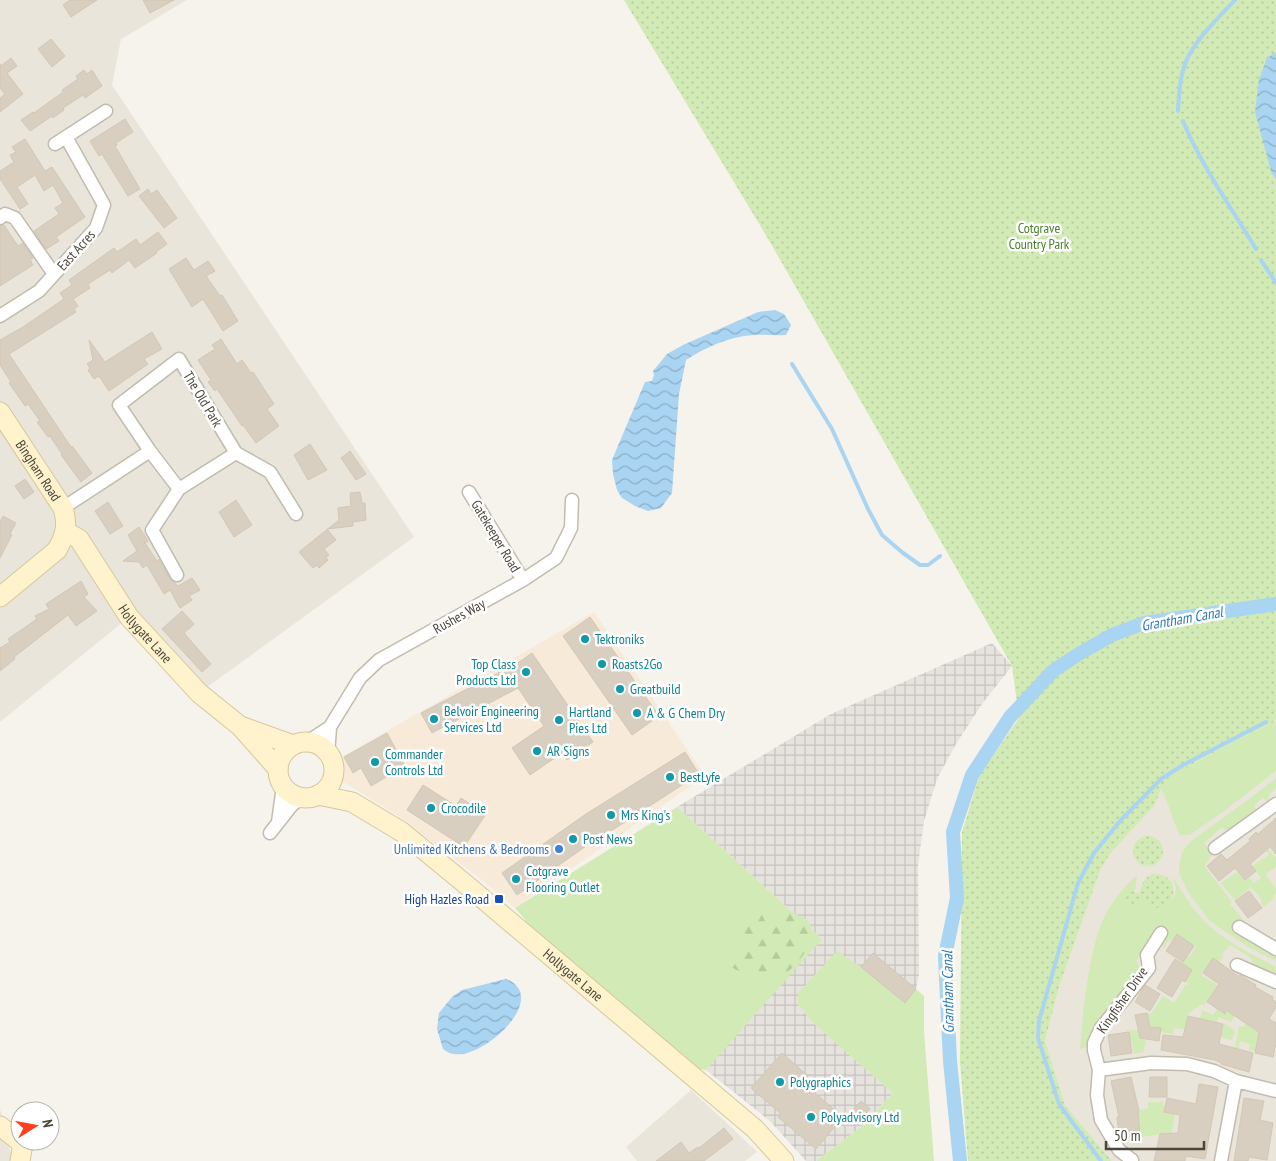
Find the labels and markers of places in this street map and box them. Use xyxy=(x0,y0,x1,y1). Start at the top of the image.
place label: Tektroniks xyxy=(595,630,644,648)
marker: Tektroniks xyxy=(579,633,591,645)
place label: Top Class Products Ltd xyxy=(456,655,516,689)
place label: Roasts2Go xyxy=(612,655,662,673)
marker: Roasts2Go xyxy=(596,658,608,670)
marker: Top Class Products Ltd xyxy=(520,666,532,678)
place label: Greatbuild xyxy=(630,680,680,698)
marker: Greatbuild xyxy=(614,683,626,695)
place label: Belvoir Engineering Services Ltd xyxy=(444,702,539,736)
place label: Hartland Pies Ltd xyxy=(569,703,611,737)
place label: A & G Chem Dry xyxy=(647,704,726,722)
marker: A & G Chem Dry xyxy=(631,707,643,719)
marker: Belvoir Engineering Services Ltd xyxy=(428,713,440,725)
marker: Hartland Pies Ltd xyxy=(553,714,565,726)
place label: AR Signs xyxy=(547,742,590,760)
place label: Commander Controls Ltd xyxy=(385,745,443,779)
marker: AR Signs xyxy=(531,745,543,757)
marker: Commander Controls Ltd xyxy=(369,756,381,768)
place label: BestLyfe xyxy=(680,768,720,786)
marker: BestLyfe xyxy=(664,771,676,783)
place label: Crocodile xyxy=(441,799,486,817)
marker: Crocodile xyxy=(425,802,437,814)
place label: Mrs King's xyxy=(621,806,670,824)
marker: Mrs King's xyxy=(605,809,617,821)
place label: Post News xyxy=(583,830,633,848)
marker: Post News xyxy=(567,833,579,845)
place label: Unlimited Kitchens & Bedrooms xyxy=(394,840,549,858)
marker: Unlimited Kitchens & Bedrooms xyxy=(553,843,565,855)
place label: Cotgrave Flooring Outlet xyxy=(526,862,600,896)
marker: Cotgrave Flooring Outlet xyxy=(510,873,522,885)
place label: High Hazles Road xyxy=(405,890,489,908)
marker: High Hazles Road xyxy=(493,893,505,905)
place label: Polygraphics xyxy=(790,1073,851,1091)
marker: Polygraphics xyxy=(774,1076,786,1088)
place label: Polyadvisory Ltd xyxy=(821,1108,899,1126)
marker: Polyadvisory Ltd xyxy=(805,1111,817,1123)

